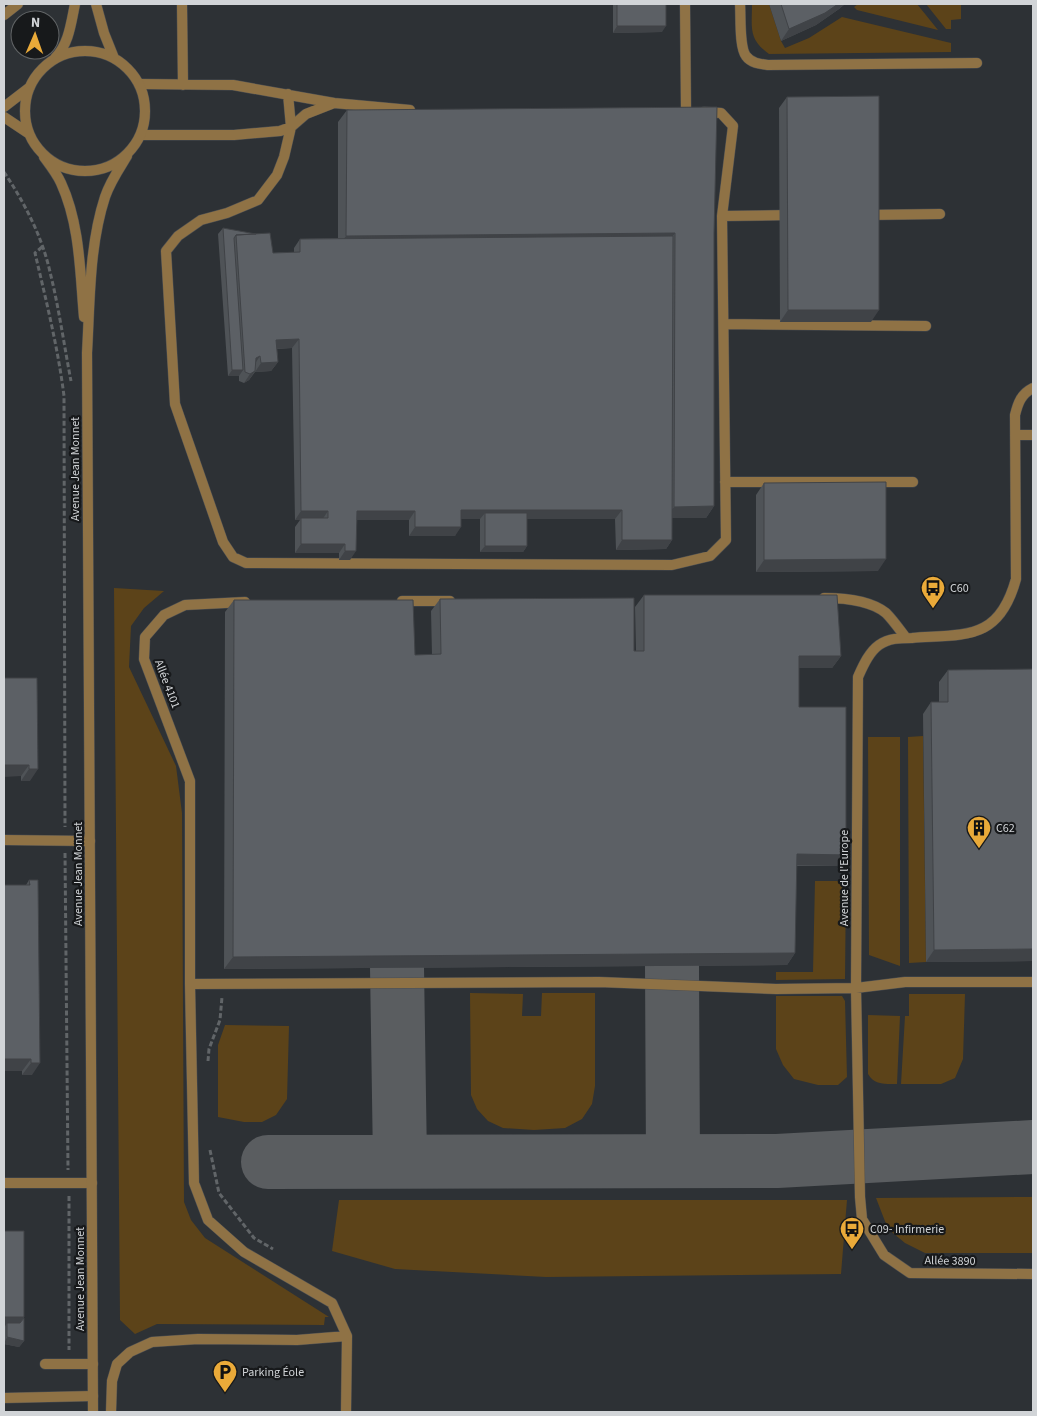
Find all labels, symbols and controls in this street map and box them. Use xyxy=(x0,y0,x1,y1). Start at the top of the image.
north arrow xyxy=(10,10,60,60)
text: N xyxy=(30,13,40,33)
street label: Avenue Jean Monnet xyxy=(67,417,84,521)
bus stop icon: C60 xyxy=(920,575,946,609)
place label: C60 xyxy=(950,580,969,597)
street label: Allée 4101 xyxy=(150,657,184,711)
building icon: C62 xyxy=(966,815,992,849)
place label: C62 xyxy=(996,820,1015,837)
street label: Avenue Jean Monnet xyxy=(70,822,87,926)
street label: Avenue de l'Europe xyxy=(836,830,853,926)
bus stop icon: C09- Infirmerie xyxy=(839,1216,865,1250)
place label: C09- Infirmerie xyxy=(870,1221,944,1238)
street label: Avenue Jean Monnet xyxy=(72,1227,89,1331)
street label: Allée 3890 xyxy=(924,1252,976,1270)
parking icon: Parking Éole xyxy=(212,1359,238,1393)
place label: Parking Éole xyxy=(242,1364,304,1381)

